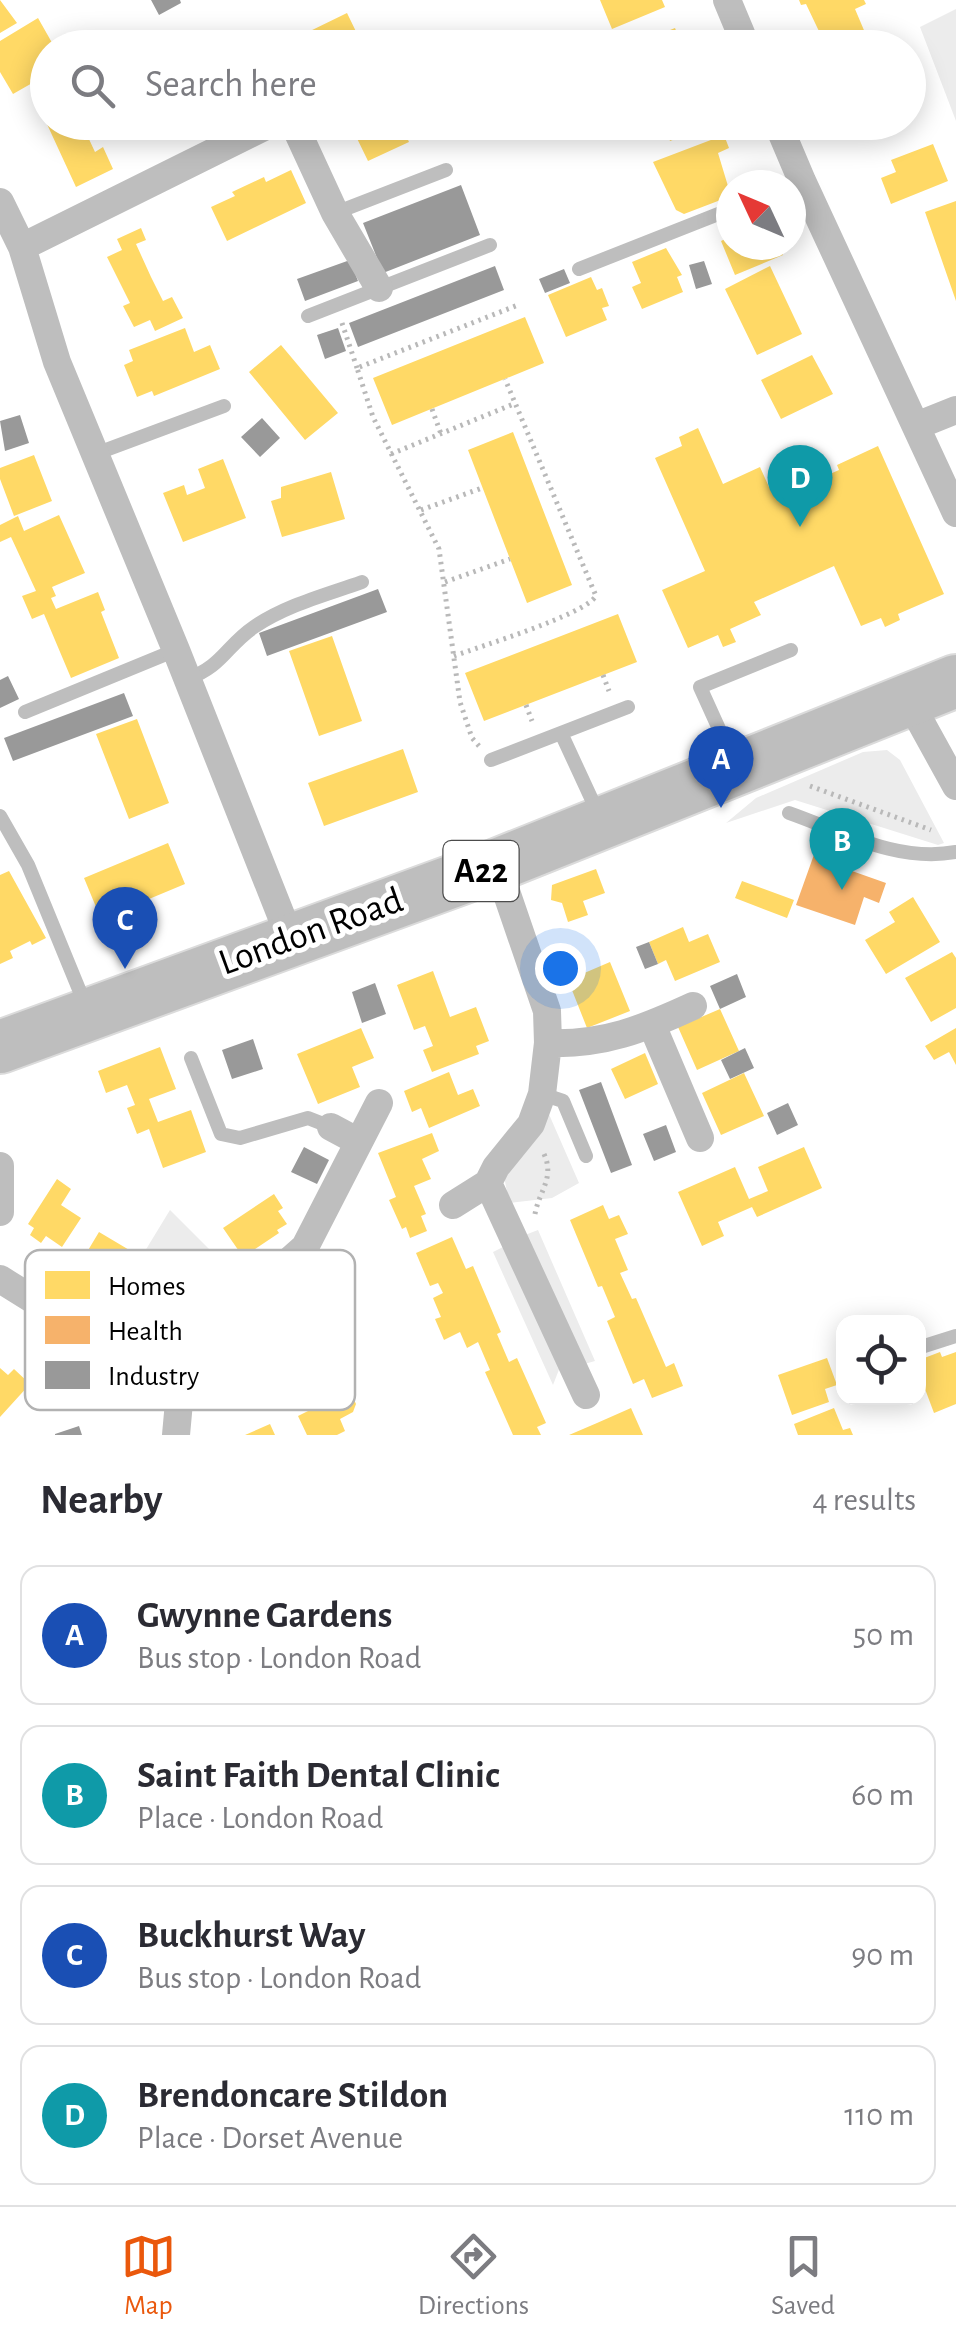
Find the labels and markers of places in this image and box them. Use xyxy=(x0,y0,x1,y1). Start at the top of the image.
pin: D xyxy=(768,444,832,527)
pin: A xyxy=(688,726,754,808)
pin: B xyxy=(810,808,874,890)
pin: C xyxy=(92,886,158,969)

